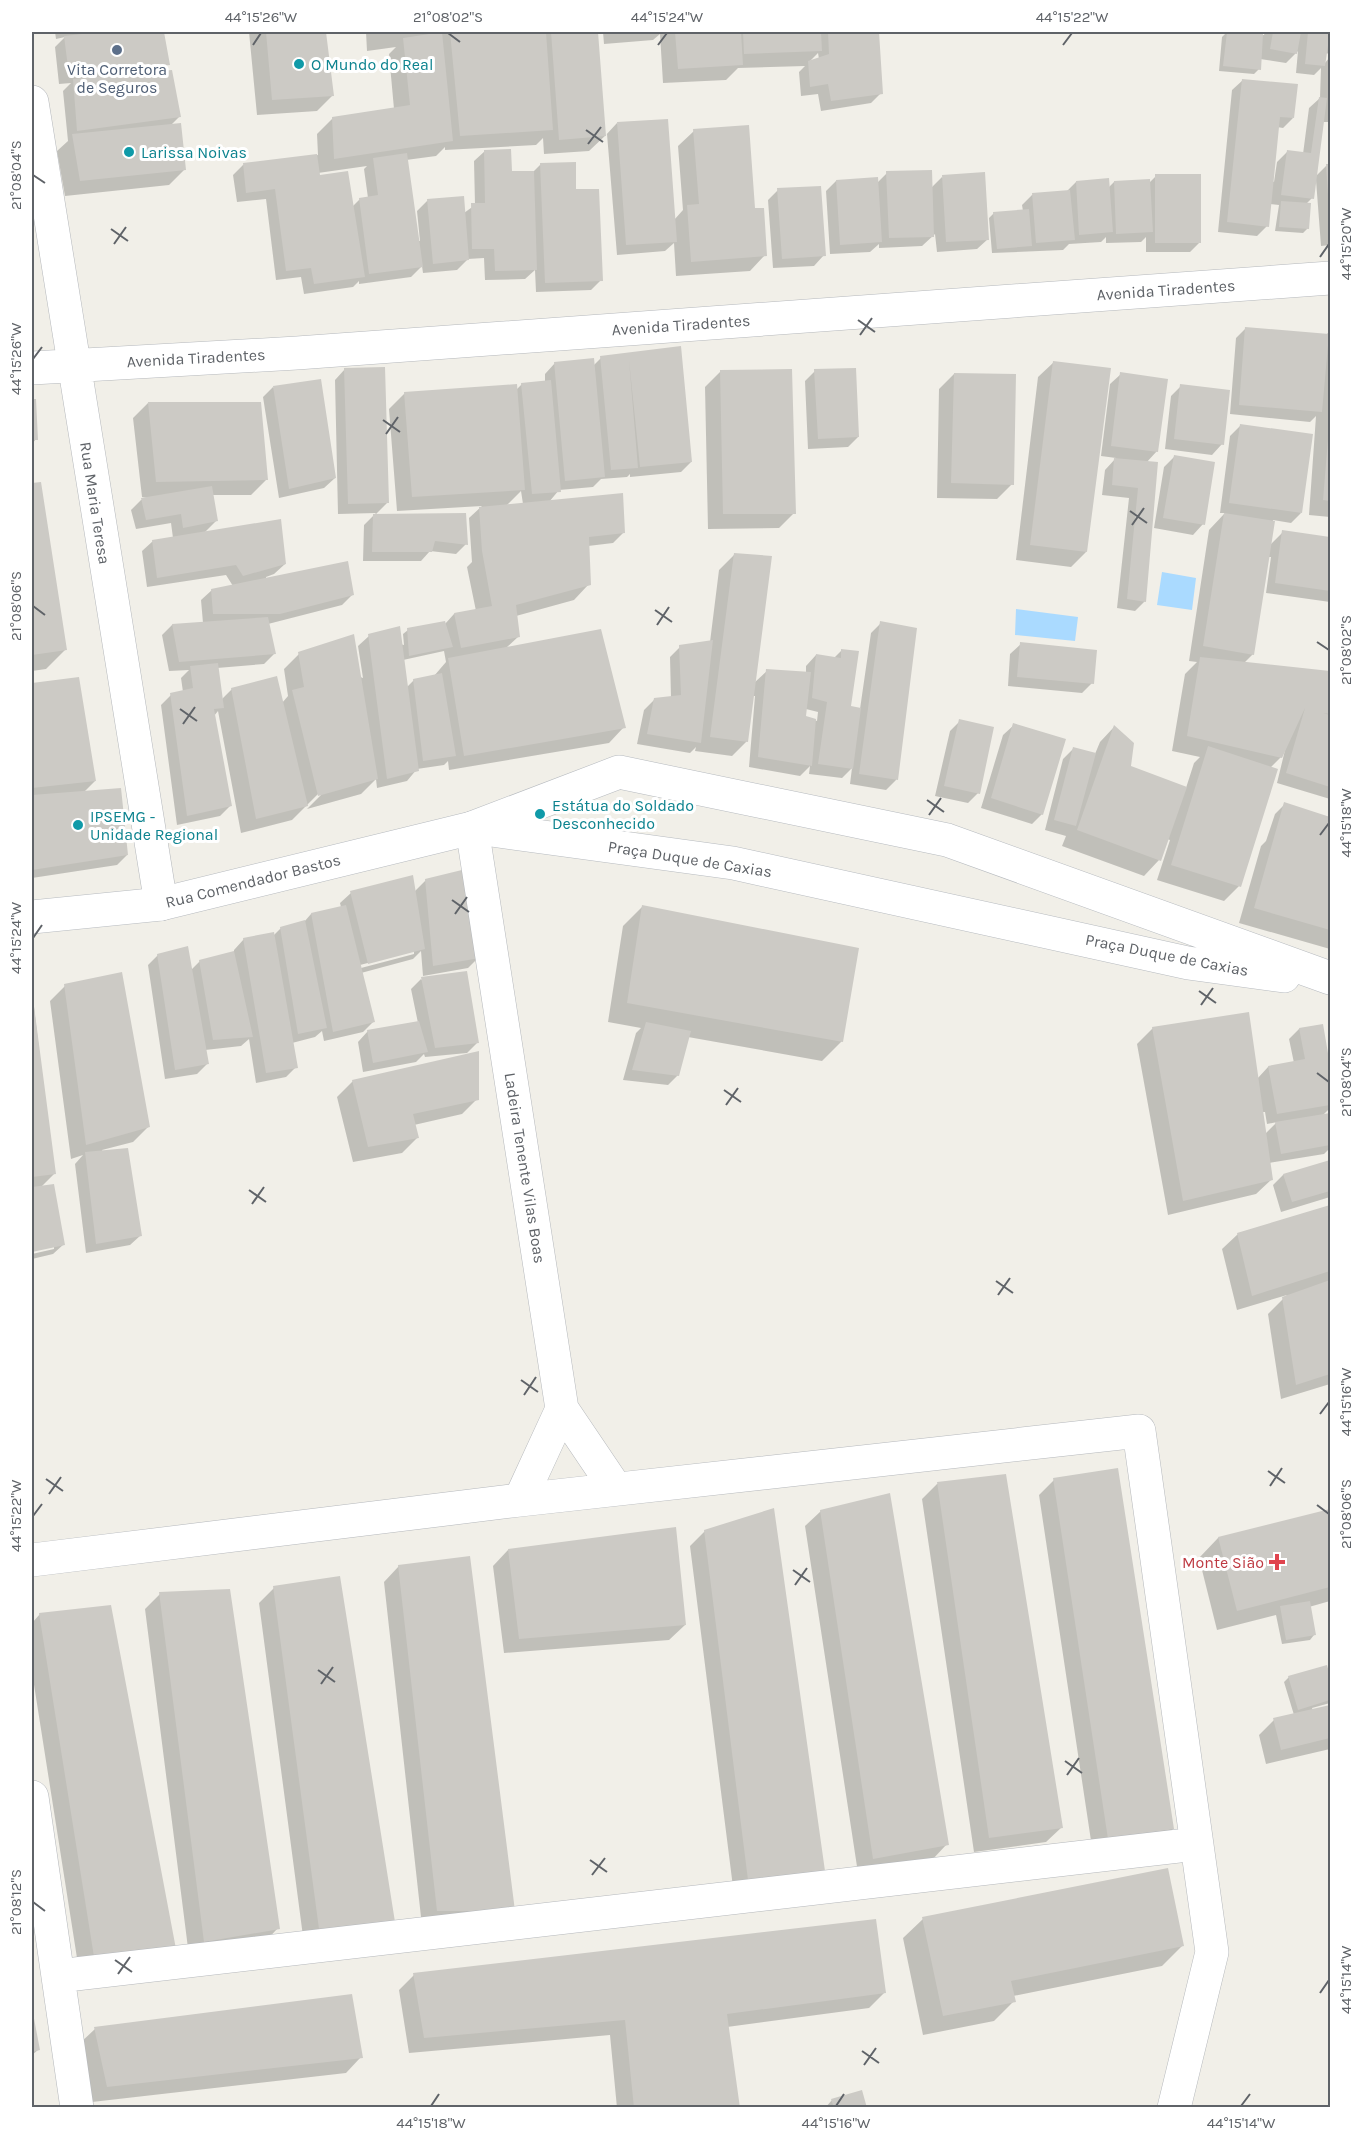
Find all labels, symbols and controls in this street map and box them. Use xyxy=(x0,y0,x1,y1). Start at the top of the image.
text: 44°15'26"W xyxy=(225,8,298,26)
text: 21°08'02"S xyxy=(413,8,483,26)
text: 44°15'24"W xyxy=(631,8,704,26)
text: 44°15'22"W xyxy=(1036,8,1109,26)
marker: Vita Corretora de Seguros xyxy=(110,43,124,57)
place label: O Mundo do Real xyxy=(311,55,433,74)
marker: O Mundo do Real xyxy=(292,57,306,71)
place label: Vita Corretora de Seguros xyxy=(67,60,167,97)
text: 21°08'04"S xyxy=(7,140,25,210)
place label: Larissa Noivas xyxy=(141,143,247,162)
marker: Larissa Noivas xyxy=(122,145,136,159)
text: 44°15'20"W xyxy=(1337,207,1355,280)
street label: Avenida Tiradentes xyxy=(1096,276,1236,304)
street label: Avenida Tiradentes xyxy=(611,311,751,339)
text: 44°15'26"W xyxy=(7,322,25,395)
street label: Avenida Tiradentes xyxy=(126,345,266,371)
street label: Rua Maria Teresa xyxy=(76,440,114,566)
text: 21°08'06"S xyxy=(7,571,25,641)
text: 21°08'02"S xyxy=(1337,615,1355,685)
text: 44°15'18"W xyxy=(1337,788,1355,858)
place label: Estátua do Soldado Desconhecido xyxy=(552,796,694,833)
place label: IPSEMG - Unidade Regional xyxy=(90,807,218,844)
marker: Estátua do Soldado Desconhecido xyxy=(533,807,547,821)
marker: IPSEMG - Unidade Regional xyxy=(71,818,85,832)
street label: Praça Duque de Caxias xyxy=(607,837,773,881)
street label: Rua Comendador Bastos xyxy=(163,850,343,912)
text: 44°15'24"W xyxy=(7,901,25,974)
street label: Praça Duque de Caxias xyxy=(1084,930,1250,980)
text: 21°08'04"S xyxy=(1337,1047,1355,1117)
street label: Ladeira Tenente Vilas Boas xyxy=(501,1071,549,1265)
text: 44°15'16"W xyxy=(1337,1367,1355,1436)
text: 44°15'22"W xyxy=(7,1479,25,1552)
text: 21°08'06"S xyxy=(1337,1479,1355,1549)
place label: Monte Sião xyxy=(1182,1553,1264,1572)
marker: Monte Sião xyxy=(1268,1553,1286,1571)
text: 21°08'12"S xyxy=(7,1869,25,1935)
text: 44°15'14"W xyxy=(1337,1945,1355,2014)
text: 44°15'18"W xyxy=(396,2114,466,2132)
text: 44°15'16"W xyxy=(802,2114,871,2132)
text: 44°15'14"W xyxy=(1207,2114,1276,2132)

